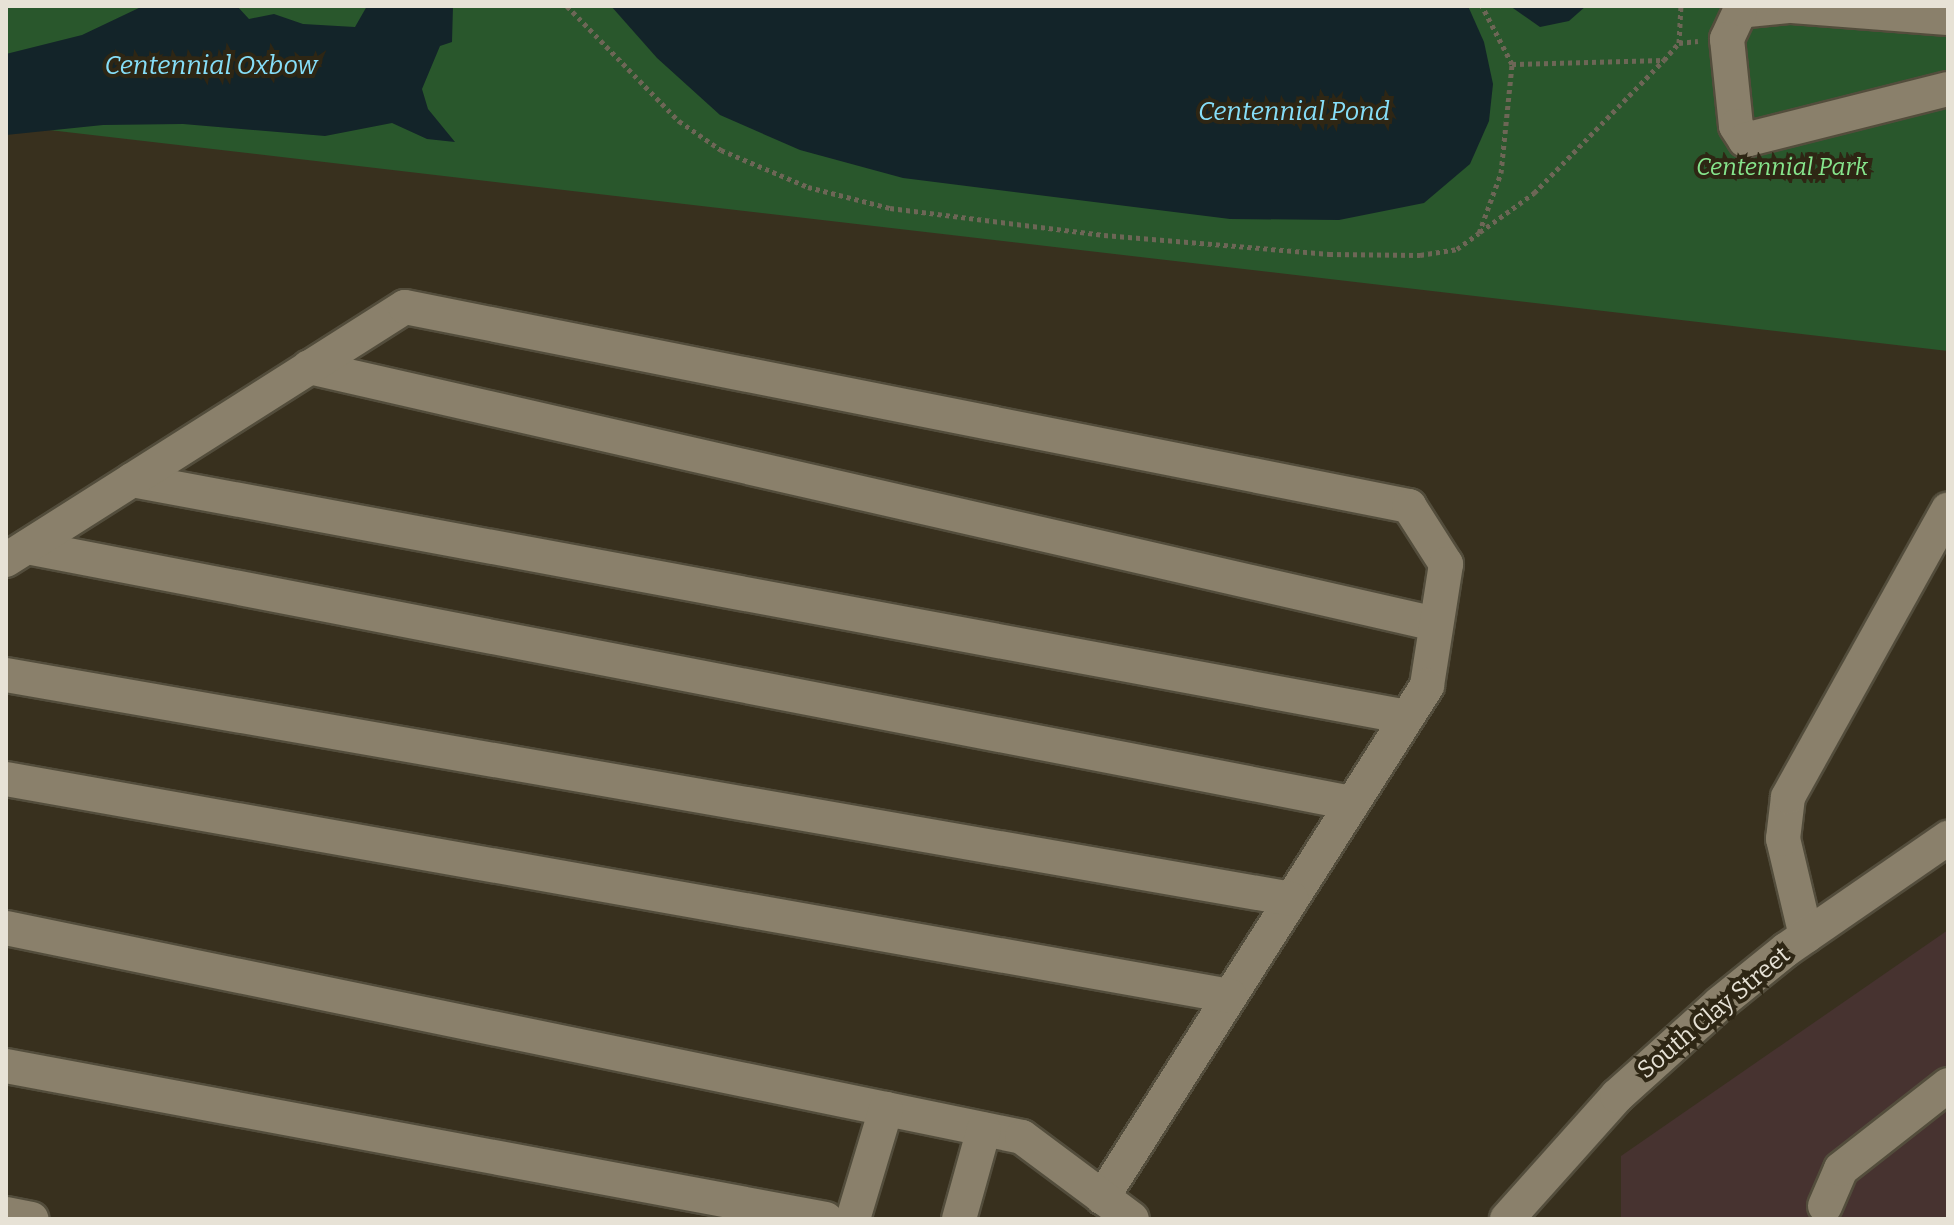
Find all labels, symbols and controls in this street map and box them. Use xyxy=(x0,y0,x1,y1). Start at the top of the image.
water label: Centennial Oxbow xyxy=(105,50,317,82)
water label: Centennial Pond xyxy=(1198,96,1390,128)
park label: Centennial Park xyxy=(1696,154,1868,182)
street label: South Clay Street xyxy=(1632,941,1796,1085)

